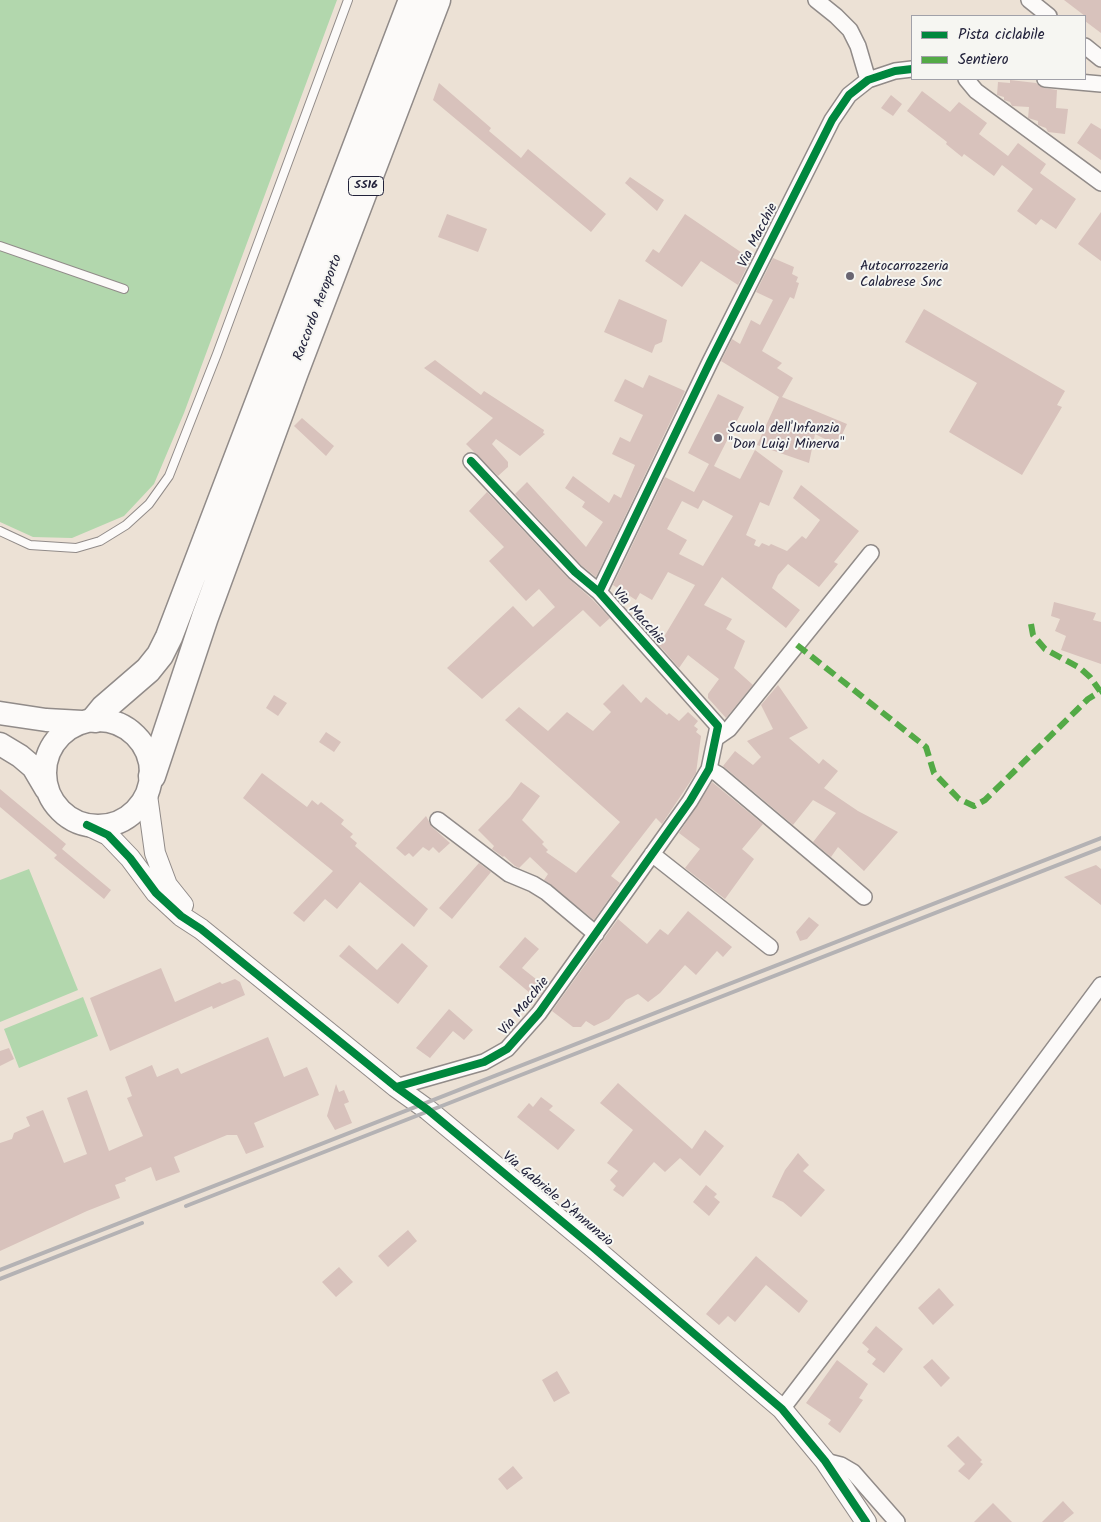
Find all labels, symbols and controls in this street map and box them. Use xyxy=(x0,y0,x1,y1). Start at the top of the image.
legend xyxy=(911,15,1086,80)
text: Pista ciclabile xyxy=(958,23,1044,47)
text: Sentiero xyxy=(958,48,1009,72)
road number: SS16 xyxy=(348,177,384,196)
street label: Via Macchie xyxy=(736,201,782,271)
street label: Raccordo Aeroporto xyxy=(291,253,347,363)
place label: Autocarrozzeria Calabrese Snc xyxy=(860,260,949,292)
marker: Autocarrozzeria Calabrese Snc xyxy=(844,270,856,282)
place label: Scuola dell'Infanzia "Don Luigi Minerva" xyxy=(728,422,844,454)
marker: Scuola dell'Infanzia "Don Luigi Minerva" xyxy=(712,432,724,444)
street label: Via Macchie xyxy=(608,585,668,649)
street label: Via Macchie xyxy=(496,974,554,1040)
street label: Via Gabriele D'Annunzio xyxy=(498,1149,616,1251)

